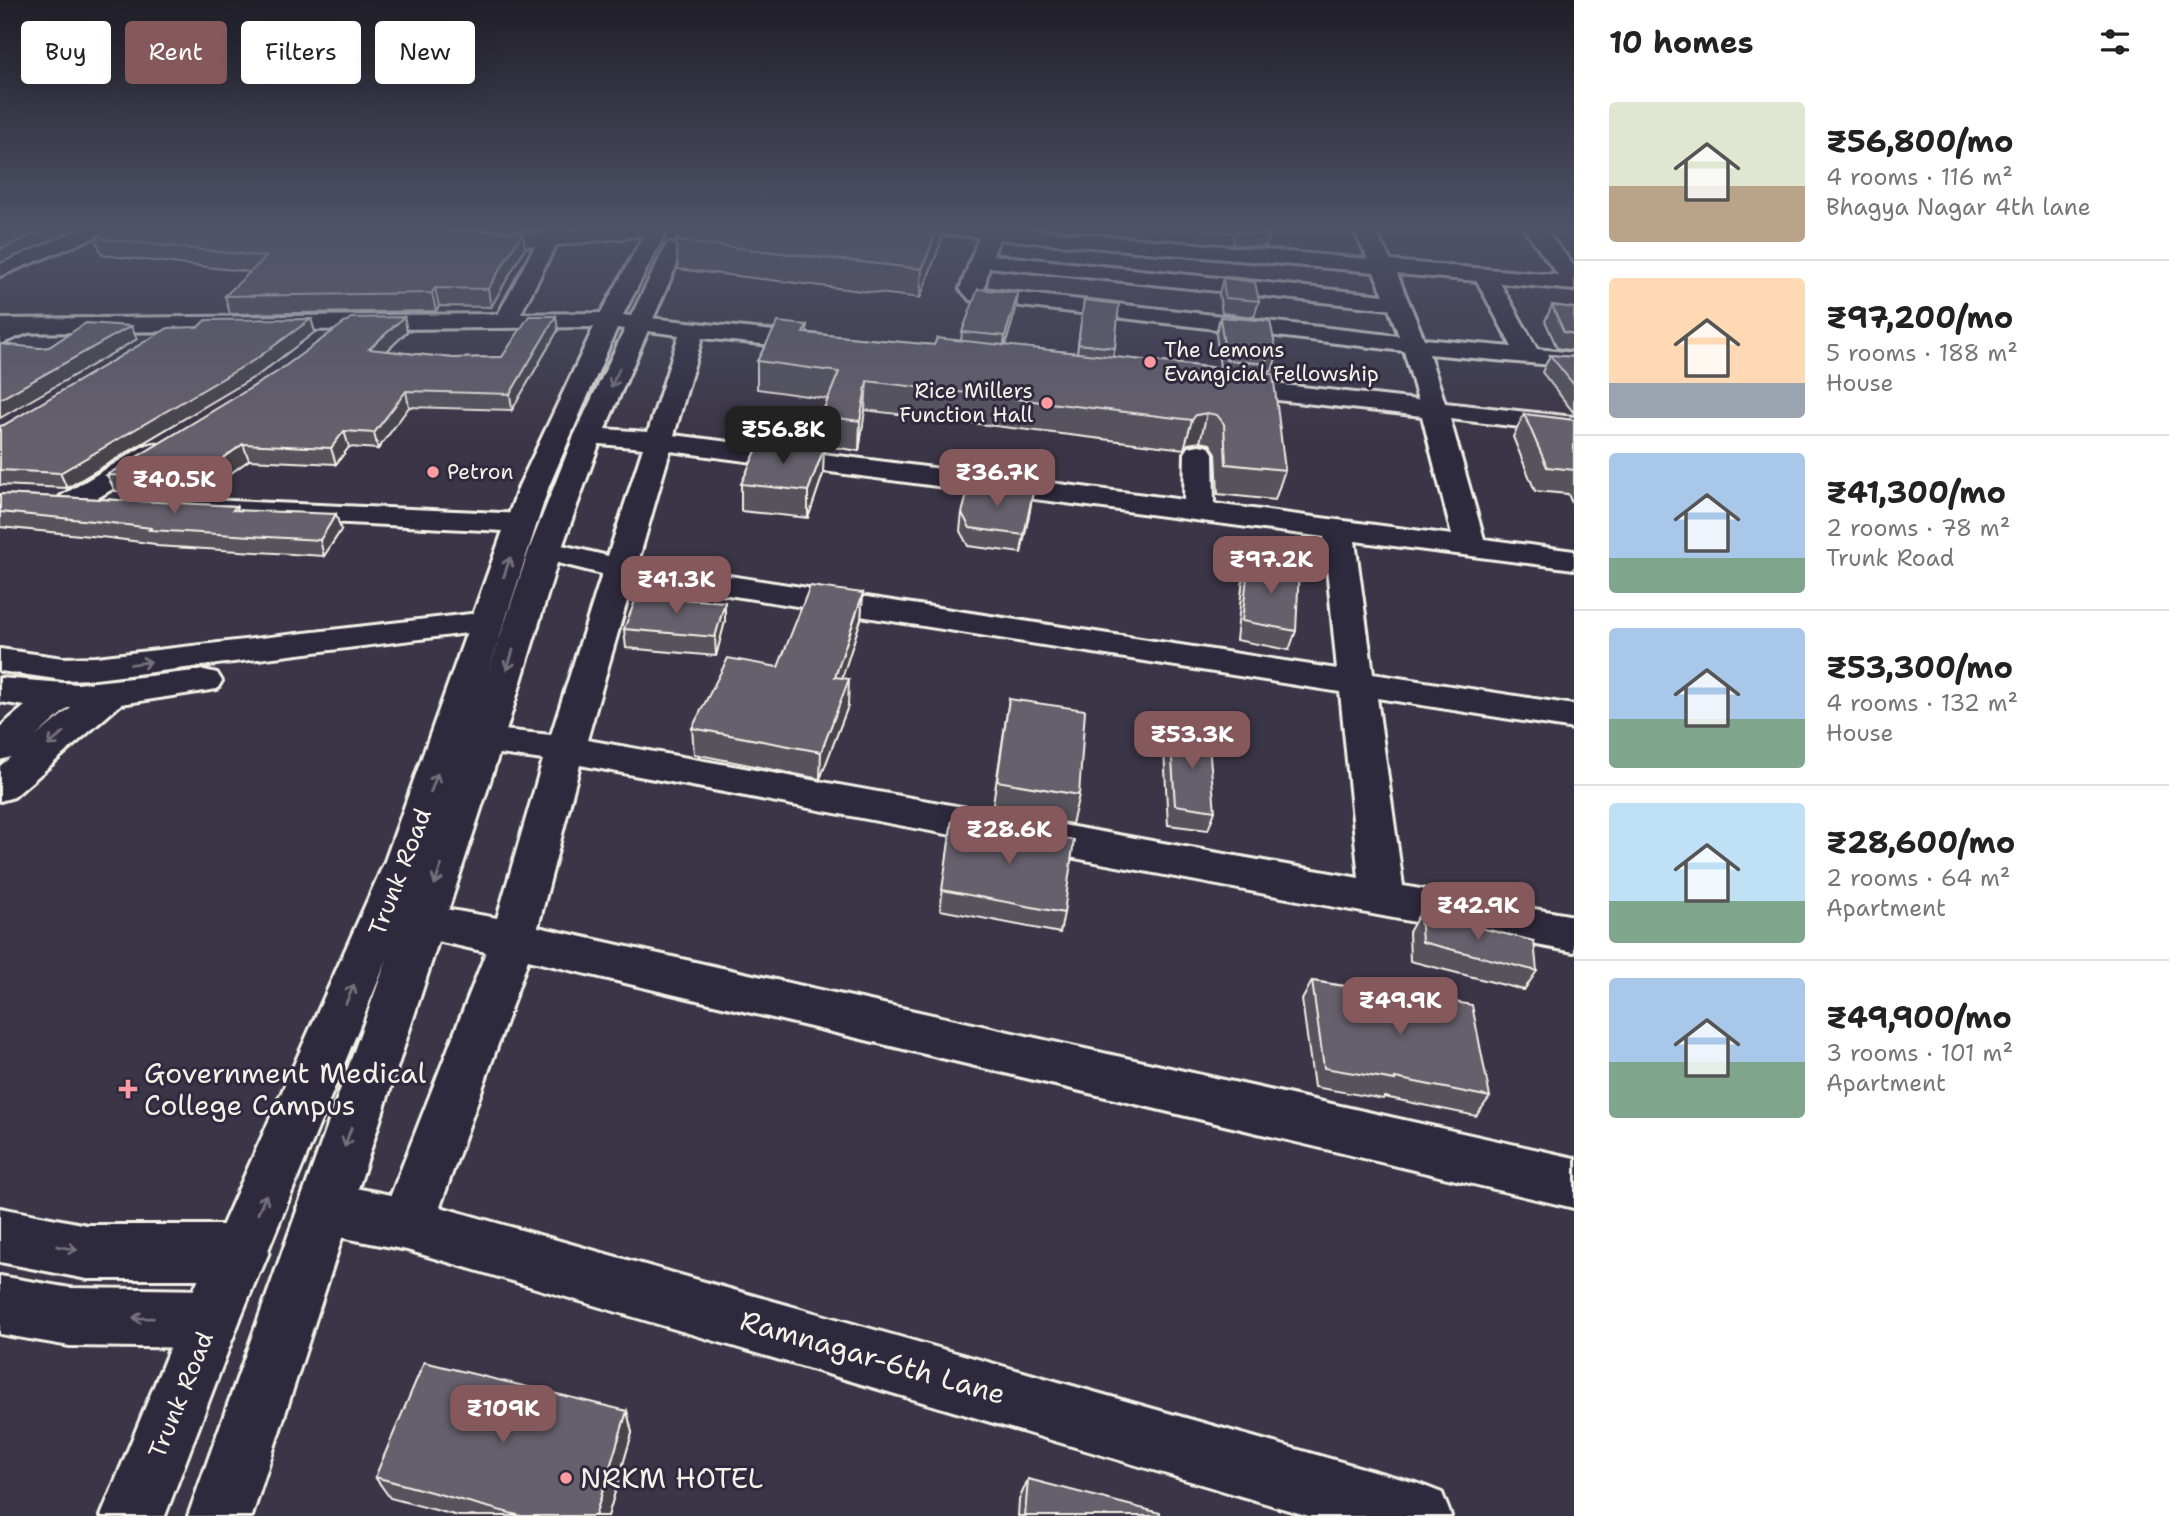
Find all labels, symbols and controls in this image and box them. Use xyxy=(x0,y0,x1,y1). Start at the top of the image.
chip: Buy xyxy=(21,21,111,84)
chip: Rent xyxy=(125,21,227,84)
chip: Filters xyxy=(241,21,361,84)
chip: New xyxy=(375,21,475,84)
text: 10 homes xyxy=(1609,22,1754,63)
icon: filters xyxy=(2096,23,2134,61)
text: ₹56,800/mo xyxy=(1826,121,2014,162)
icon: home xyxy=(1665,130,1749,214)
text: 4 rooms · 116 m² xyxy=(1826,162,2013,192)
text: Bhagya Nagar 4th lane xyxy=(1826,192,2091,222)
text: ₹97,200/mo xyxy=(1826,297,2013,338)
icon: home xyxy=(1665,306,1749,390)
place label: The Lemons Evangicial Fellowship xyxy=(1164,336,1379,388)
text: 5 rooms · 188 m² xyxy=(1826,338,2018,368)
marker: The Lemons Evangicial Fellowship xyxy=(1142,354,1158,370)
one-way arrow xyxy=(608,367,621,388)
text: House xyxy=(1826,368,1894,398)
place label: Rice Millers Function Hall xyxy=(899,377,1034,429)
marker: Rice Millers Function Hall xyxy=(1039,395,1055,411)
pin: ₹56.8K xyxy=(726,406,840,466)
text: ₹56.8K xyxy=(741,414,825,444)
pin: ₹36.7K xyxy=(940,449,1054,509)
pin: ₹40.5K xyxy=(117,456,231,516)
text: ₹36.7K xyxy=(955,457,1039,487)
place label: Petron xyxy=(447,458,513,486)
text: ₹40.5K xyxy=(132,464,216,494)
marker: Petron xyxy=(425,464,441,480)
text: ₹41,300/mo xyxy=(1826,472,2006,513)
icon: home xyxy=(1665,481,1749,565)
text: 2 rooms · 78 m² xyxy=(1826,513,2010,543)
pin: ₹97.2K xyxy=(1214,536,1328,596)
text: Trunk Road xyxy=(1826,543,1954,573)
text: ₹97.2K xyxy=(1229,544,1313,574)
pin: ₹41.3K xyxy=(619,556,733,616)
one-way arrow xyxy=(502,557,514,579)
text: ₹41.3K xyxy=(637,564,715,594)
text: ₹53,300/mo xyxy=(1826,647,2013,688)
one-way arrow xyxy=(503,648,515,670)
icon: home xyxy=(1665,656,1749,740)
one-way arrow xyxy=(129,657,152,670)
text: 4 rooms · 132 m² xyxy=(1826,688,2018,718)
pin: ₹53.3K xyxy=(1135,712,1249,771)
text: House xyxy=(1826,718,1894,748)
text: ₹53.3K xyxy=(1150,719,1234,749)
one-way arrow xyxy=(48,732,66,747)
one-way arrow xyxy=(429,772,441,794)
street label: Trunk Road xyxy=(361,804,439,940)
pin: ₹28.6K xyxy=(952,806,1066,866)
text: ₹28.6K xyxy=(966,814,1052,844)
text: ₹28,600/mo xyxy=(1826,822,2015,863)
icon: home xyxy=(1665,831,1749,915)
text: 2 rooms · 64 m² xyxy=(1826,863,2010,893)
one-way arrow xyxy=(431,864,443,886)
pin: ₹42.9K xyxy=(1421,883,1535,942)
text: ₹42.9K xyxy=(1437,890,1519,920)
text: Apartment xyxy=(1826,893,1946,923)
pin: ₹49.9K xyxy=(1343,978,1457,1037)
one-way arrow xyxy=(344,984,357,1005)
text: ₹49.9K xyxy=(1359,985,1441,1015)
text: ₹49,900/mo xyxy=(1826,997,2012,1038)
icon: home xyxy=(1665,1006,1749,1090)
text: 3 rooms · 101 m² xyxy=(1826,1038,2013,1068)
place label: Government Medical College Campus xyxy=(144,1054,427,1124)
text: Apartment xyxy=(1826,1068,1946,1098)
marker: Government Medical College Campus xyxy=(118,1079,138,1099)
one-way arrow xyxy=(341,1126,354,1148)
one-way arrow xyxy=(256,1193,269,1215)
one-way arrow xyxy=(55,1242,78,1256)
street label: Ramnagar-6th Lane xyxy=(736,1301,1010,1413)
one-way arrow xyxy=(132,1311,155,1325)
street label: Trunk Road xyxy=(141,1327,221,1463)
pin: ₹109K xyxy=(454,1386,552,1445)
text: ₹109K xyxy=(466,1393,540,1423)
place label: NRKM HOTEL xyxy=(580,1459,763,1497)
marker: NRKM HOTEL xyxy=(558,1470,574,1486)

